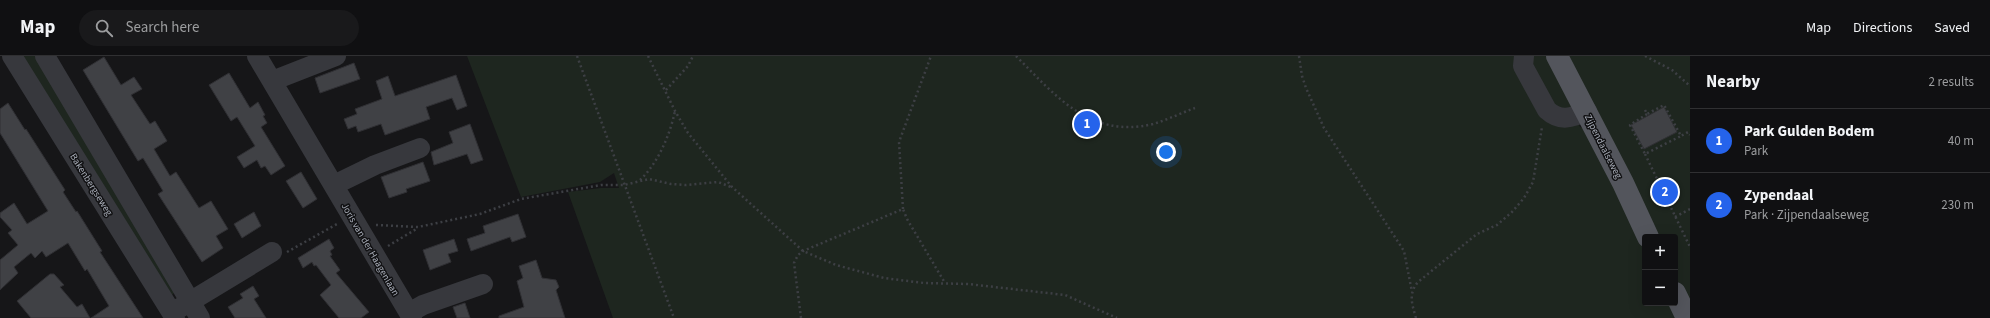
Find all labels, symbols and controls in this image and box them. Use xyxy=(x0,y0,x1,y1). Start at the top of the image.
search box xyxy=(79,10,359,46)
text: Map xyxy=(20,14,55,41)
icon: search xyxy=(93,17,115,39)
text: Search here xyxy=(125,17,199,38)
text: Map xyxy=(1806,18,1831,38)
text: Directions xyxy=(1853,18,1912,38)
text: Saved xyxy=(1934,18,1970,38)
text: Nearby xyxy=(1706,70,1760,94)
text: 2 results xyxy=(1929,73,1974,91)
pin: 1 xyxy=(1074,109,1100,139)
street label: Zijpendaalseweg xyxy=(1581,112,1625,181)
text: Park Gulden Bodem xyxy=(1744,121,1874,142)
text: 1 xyxy=(1716,132,1722,150)
text: 40 m xyxy=(1948,132,1974,150)
your location xyxy=(1156,142,1176,162)
text: Park xyxy=(1744,142,1768,160)
street label: Bakenbergseweg xyxy=(66,151,116,218)
pin: 2 xyxy=(1652,177,1678,207)
text: Zypendaal xyxy=(1744,185,1813,206)
text: 2 xyxy=(1716,196,1722,214)
text: 230 m xyxy=(1941,196,1974,214)
street label: Joris van der Haagenlaan xyxy=(338,200,403,299)
text: Park · Zijpendaalseweg xyxy=(1744,206,1869,224)
map controls xyxy=(1642,234,1678,306)
button: + xyxy=(1642,234,1678,270)
button: − xyxy=(1642,270,1678,306)

